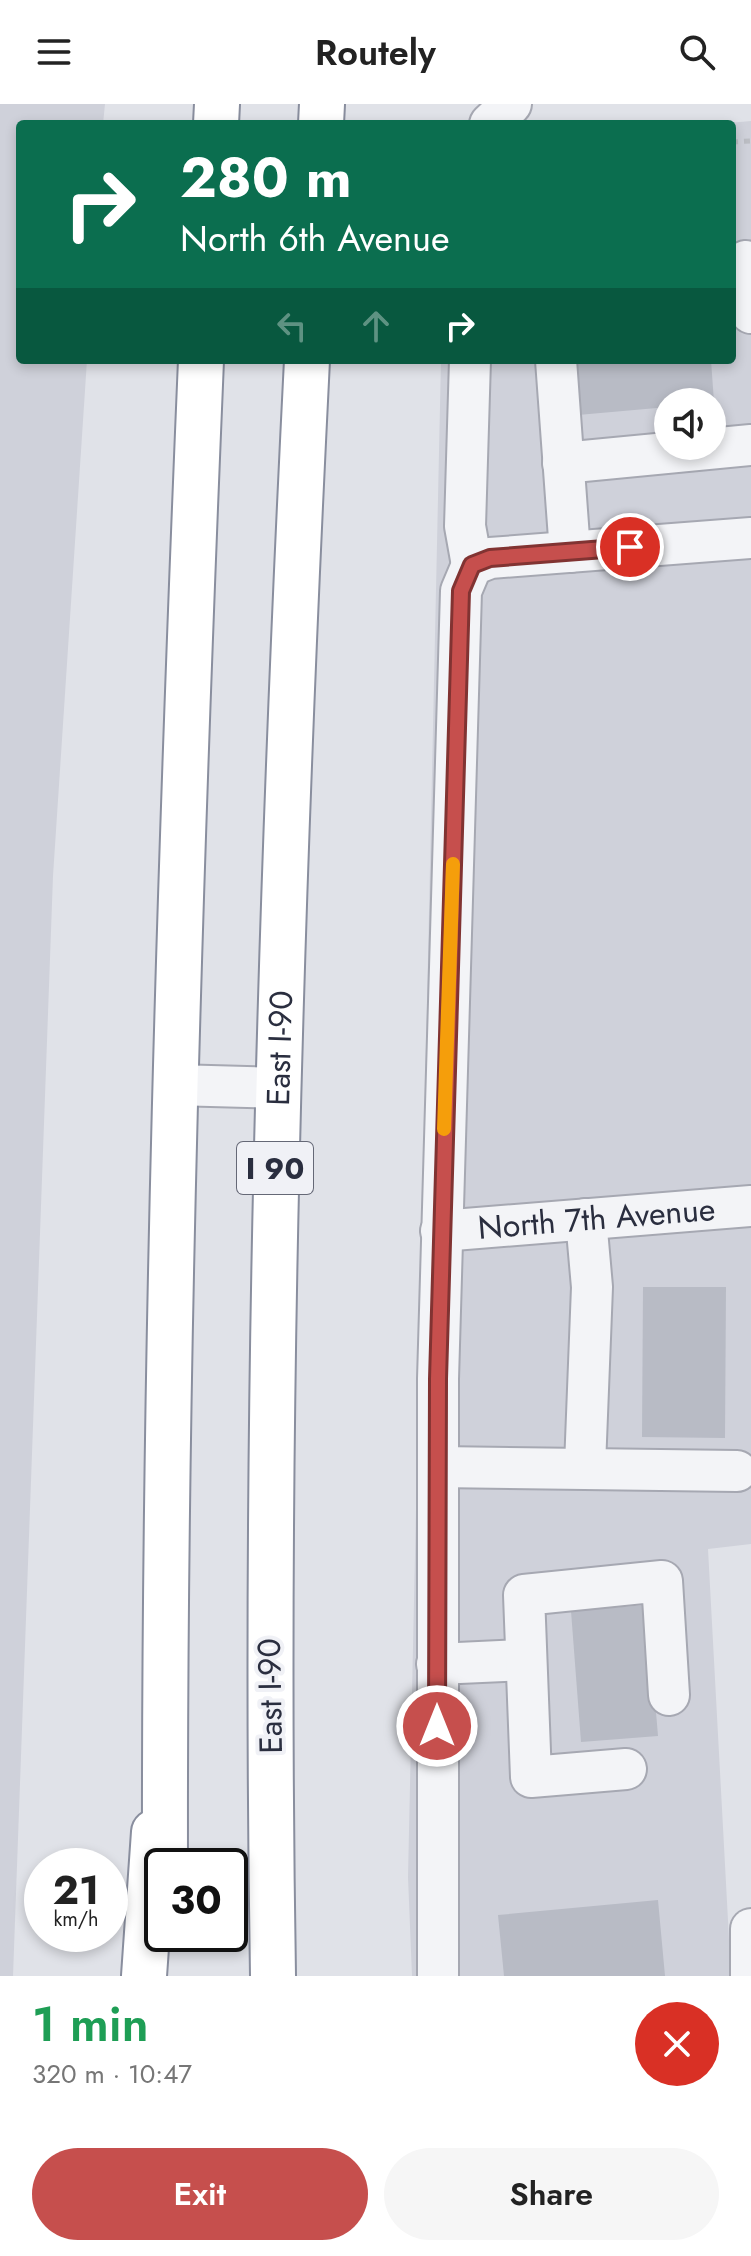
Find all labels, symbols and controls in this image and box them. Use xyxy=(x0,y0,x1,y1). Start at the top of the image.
text: Routely xyxy=(315,26,436,78)
icon: menu xyxy=(32,30,76,74)
icon: search xyxy=(675,30,719,74)
text: 280 m xyxy=(180,137,352,218)
icon: right xyxy=(48,152,152,256)
text: North 6th Avenue xyxy=(180,212,449,264)
icon: left xyxy=(270,304,314,348)
icon: ahead xyxy=(354,304,398,348)
icon: right xyxy=(438,304,482,348)
map controls xyxy=(654,388,726,460)
button: sound xyxy=(654,388,726,460)
pin xyxy=(596,513,664,581)
icon: arrive xyxy=(608,525,652,569)
street label: East I-90 xyxy=(255,990,304,1106)
road number: I 90 xyxy=(237,1142,313,1194)
street label: North 7th Avenue xyxy=(476,1186,717,1251)
street label: East I-90 xyxy=(246,1638,294,1754)
position arrow xyxy=(395,1684,479,1768)
speed limit sign: 30 xyxy=(144,1848,248,1952)
text: 21 xyxy=(53,1861,99,1919)
text: km/h xyxy=(53,1905,99,1934)
text: 1 min xyxy=(32,1990,149,2059)
button: close xyxy=(635,2002,719,2086)
text: 320 m · 10:47 xyxy=(32,2055,192,2093)
button: Exit xyxy=(32,2148,368,2240)
button: Share xyxy=(384,2148,719,2240)

